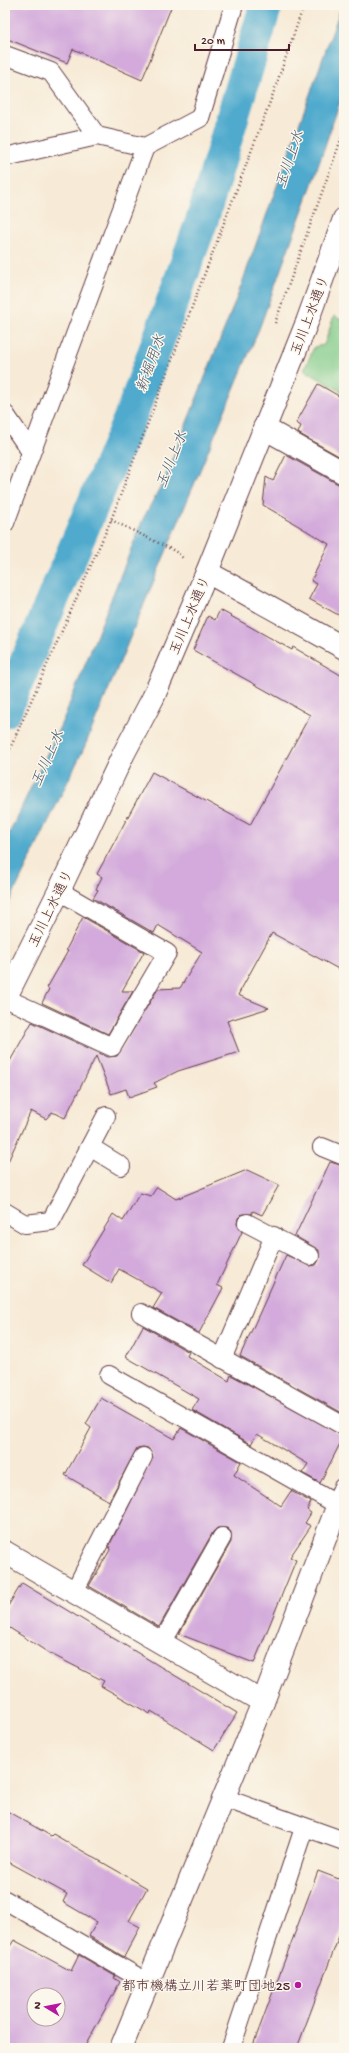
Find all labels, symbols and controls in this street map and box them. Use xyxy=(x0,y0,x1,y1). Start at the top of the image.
scale bar xyxy=(195,26,289,52)
text: 20 m xyxy=(201,35,226,49)
water label: 玉川上水 xyxy=(273,128,309,191)
street label: 玉川上水通り xyxy=(288,274,334,358)
water label: 新堀用水 xyxy=(133,332,171,395)
water label: 玉川上水 xyxy=(153,429,192,491)
street label: 玉川上水通り xyxy=(167,574,216,658)
water label: 玉川上水 xyxy=(28,728,69,790)
street label: 玉川上水通り xyxy=(26,868,78,951)
place label: 都市機構立川若葉町団地25 xyxy=(122,1979,290,1996)
marker: 都市機構立川若葉町団地25 xyxy=(293,1980,303,1990)
north arrow xyxy=(26,1987,66,2027)
text: N xyxy=(32,2001,45,2010)

